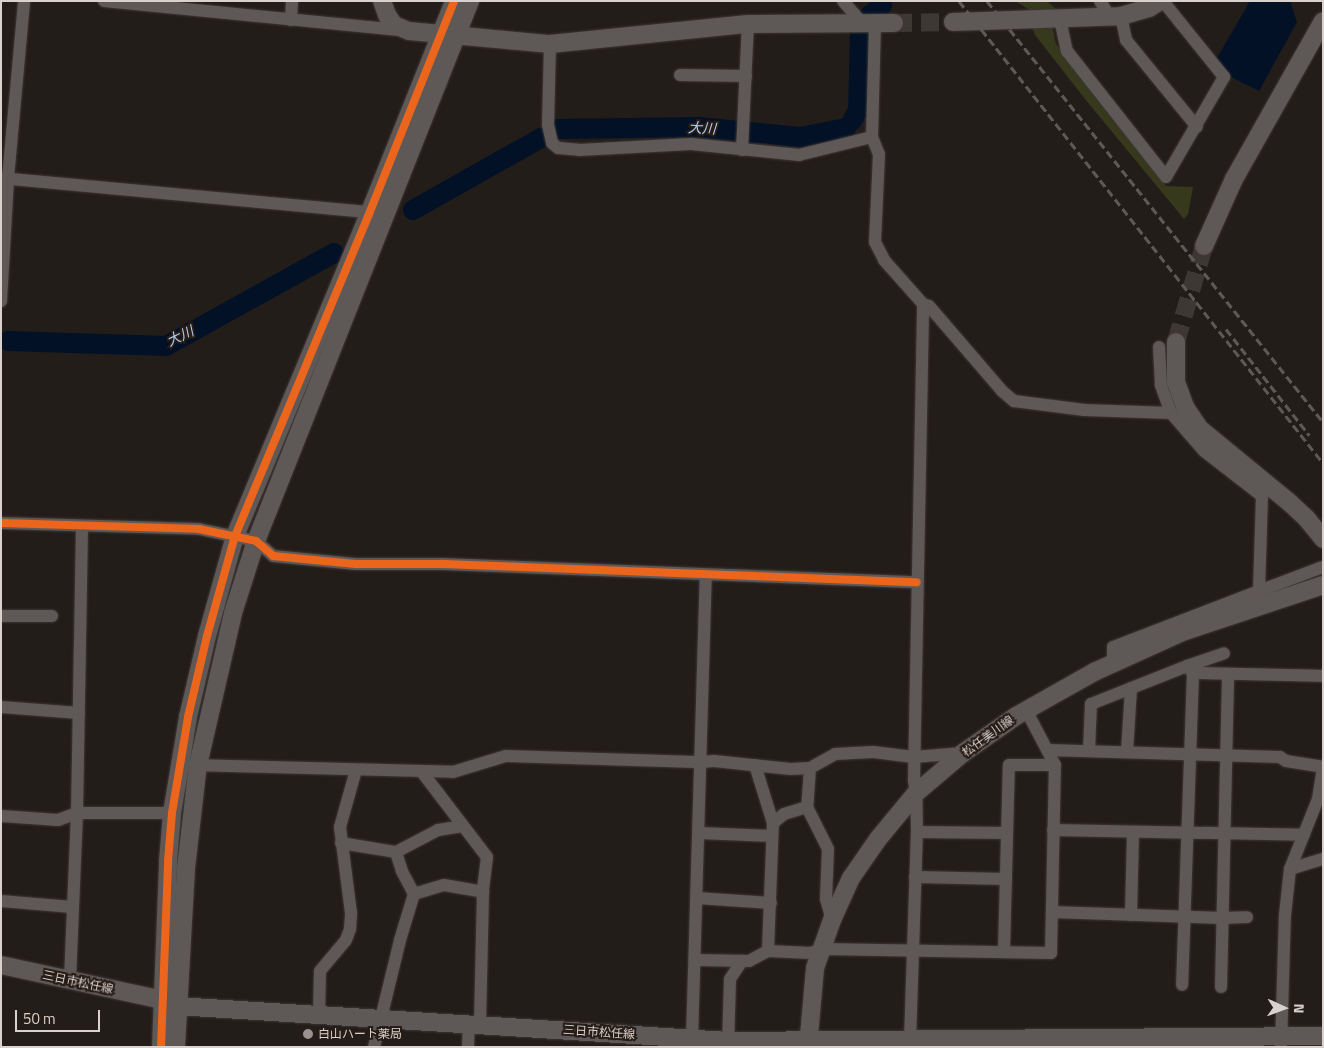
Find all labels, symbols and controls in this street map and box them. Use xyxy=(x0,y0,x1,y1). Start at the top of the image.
water label: 大川 xyxy=(688,119,716,137)
water label: 大川 xyxy=(164,322,196,350)
street label: 松任美川線 xyxy=(959,713,1017,759)
street label: 三日市松任線 xyxy=(41,967,115,997)
north arrow xyxy=(1259,983,1309,1033)
scale bar xyxy=(18,1000,102,1032)
text: N xyxy=(1289,1003,1310,1014)
text: 50 m xyxy=(23,1007,56,1030)
street label: 三日市松任線 xyxy=(563,1022,635,1042)
place label: 白山ハート薬局 xyxy=(318,1027,402,1041)
marker: 白山ハート薬局 xyxy=(302,1028,314,1040)

